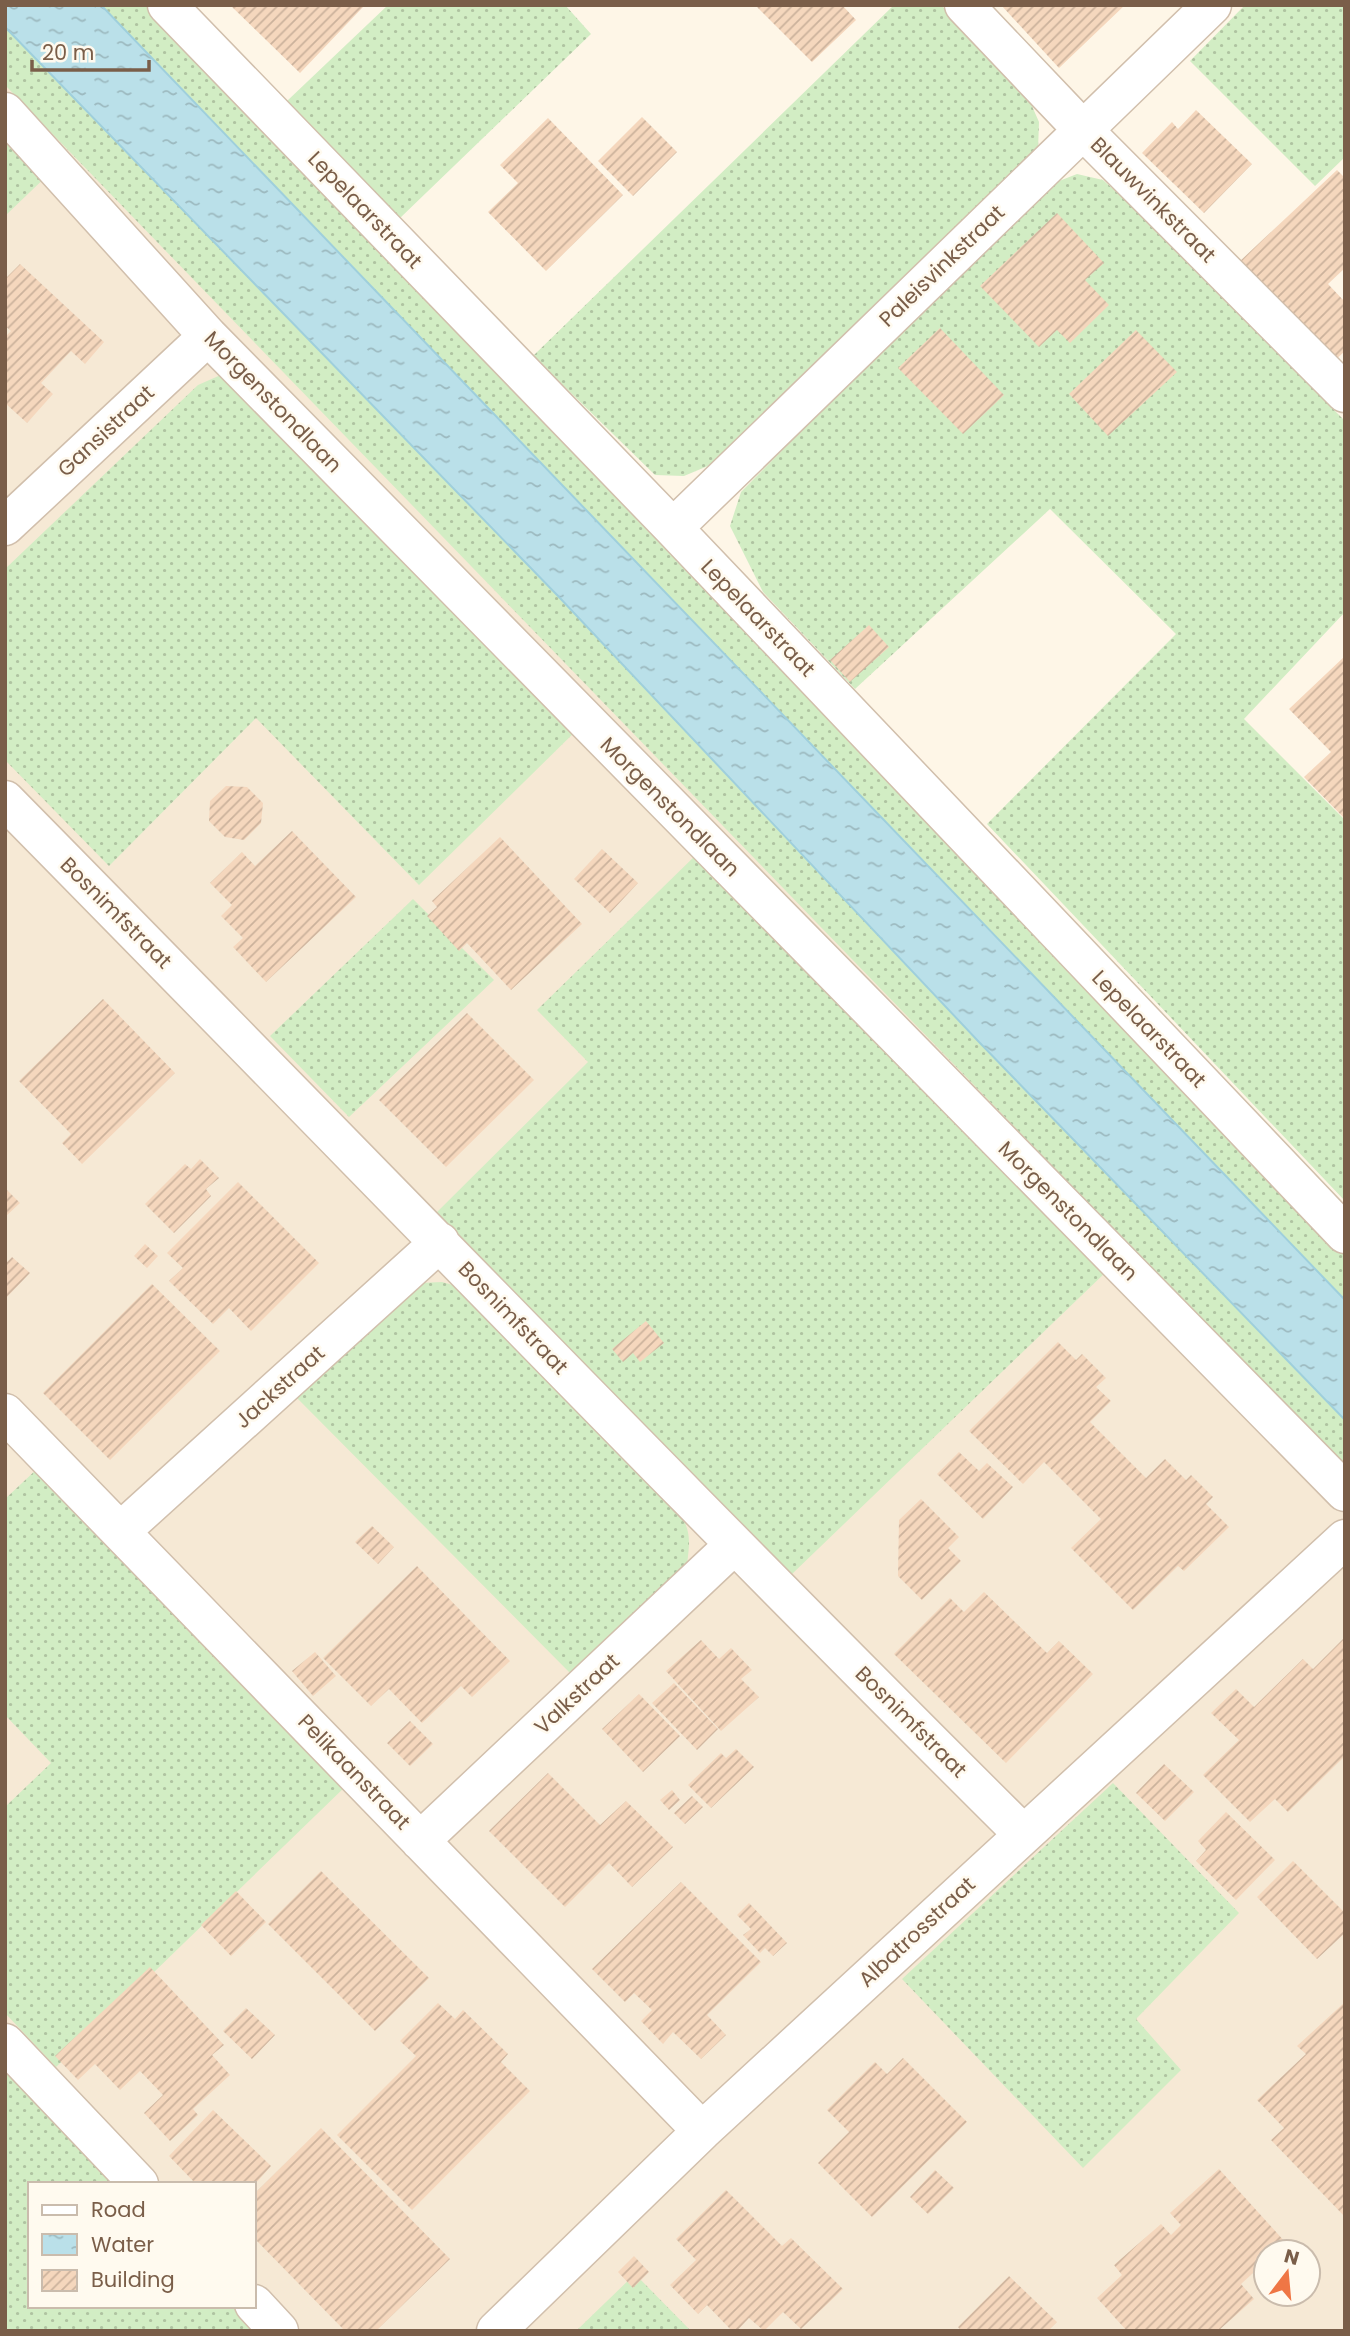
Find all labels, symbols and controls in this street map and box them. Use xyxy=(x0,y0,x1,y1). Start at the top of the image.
scale bar xyxy=(32,28,149,72)
text: 20 m xyxy=(42,38,95,67)
street label: Blauwvinkstraat xyxy=(1084,130,1223,269)
street label: Lepelaarstraat xyxy=(302,144,429,275)
street label: Paleisvinkstraat xyxy=(872,198,1011,333)
street label: Morgenstondlaan xyxy=(198,324,349,479)
street label: Gansistraat xyxy=(51,378,160,483)
street label: Lepelaarstraat xyxy=(695,552,822,683)
street label: Morgenstondlaan xyxy=(594,730,747,883)
street label: Bosnimfstraat xyxy=(54,850,179,975)
street label: Lepelaarstraat xyxy=(1086,963,1213,1094)
street label: Morgenstondlaan xyxy=(992,1134,1145,1287)
street label: Bosnimfstraat xyxy=(452,1255,575,1381)
street label: Jackstraat xyxy=(229,1339,331,1435)
street label: Valkstraat xyxy=(528,1647,626,1741)
street label: Bosnimfstraat xyxy=(849,1659,974,1784)
street label: Pelikaanstraat xyxy=(292,1707,417,1836)
street label: Albatrosstraat xyxy=(852,1870,981,1993)
legend xyxy=(28,2182,256,2308)
text: Road xyxy=(91,2195,146,2224)
text: Water xyxy=(91,2230,154,2259)
north arrow xyxy=(1252,2238,1322,2308)
text: N xyxy=(1281,2242,1302,2272)
text: Building xyxy=(91,2265,175,2294)

